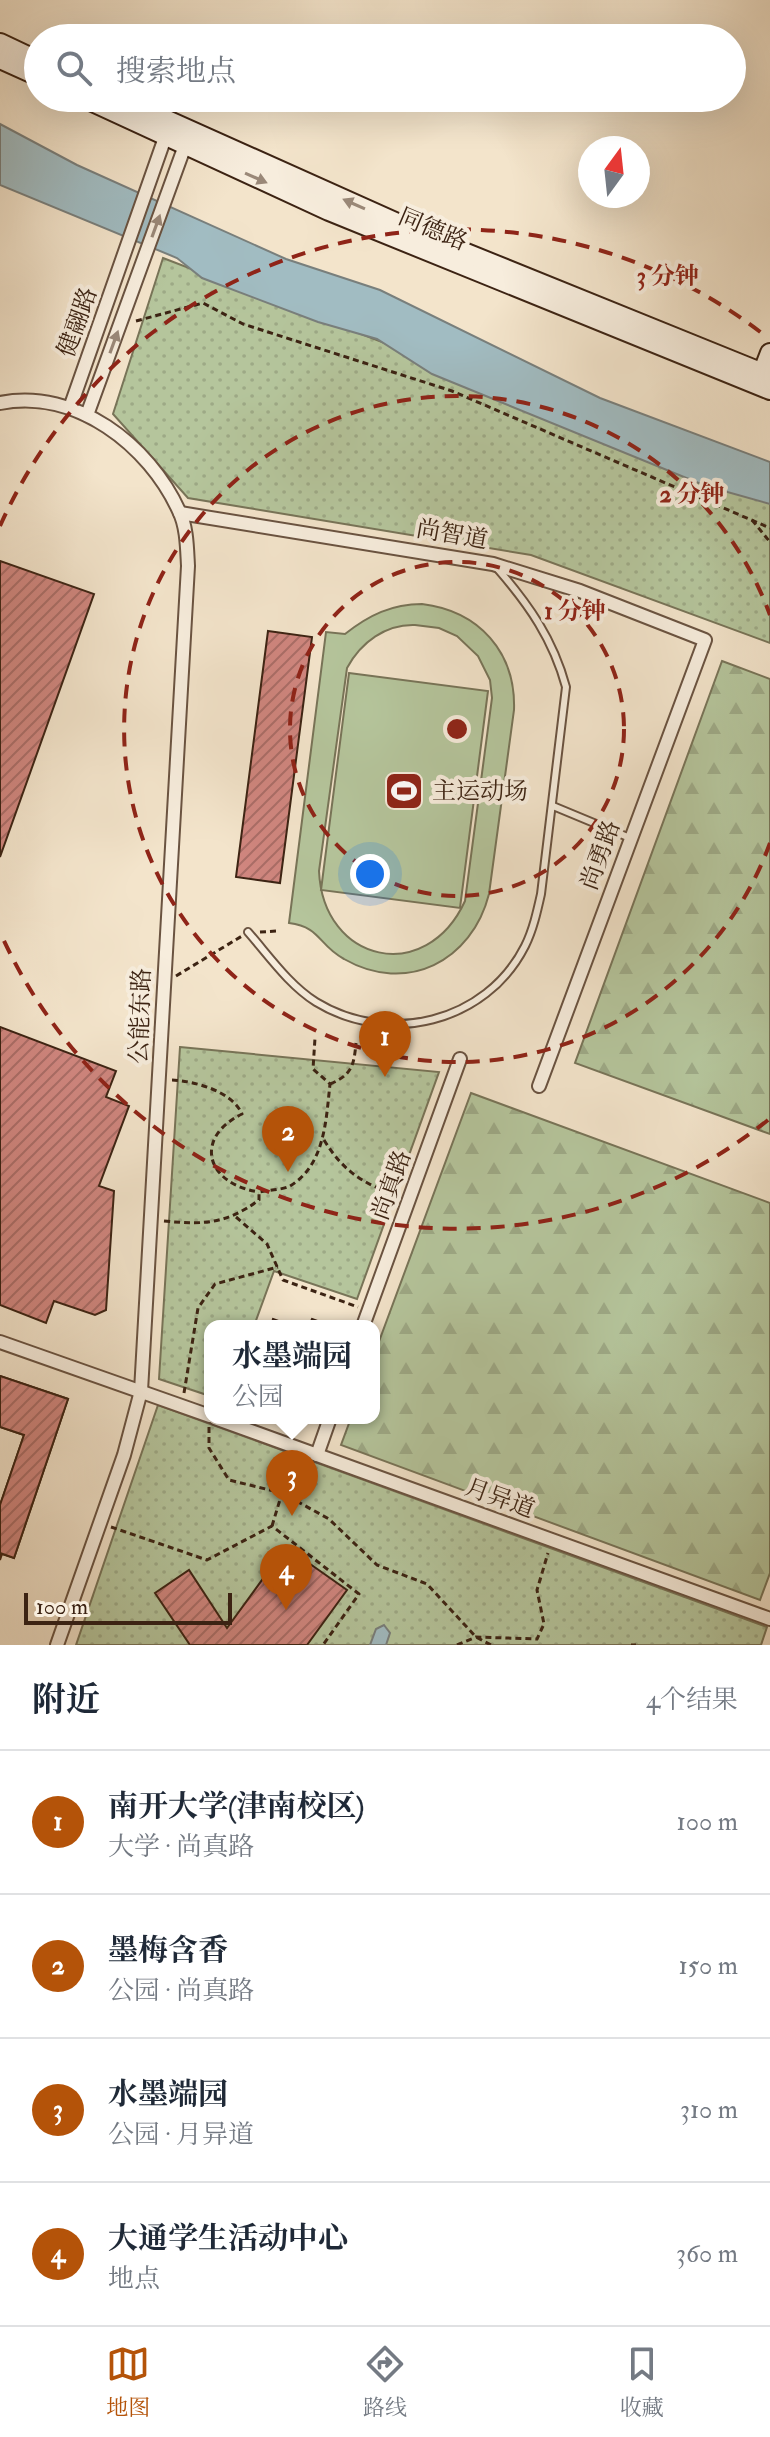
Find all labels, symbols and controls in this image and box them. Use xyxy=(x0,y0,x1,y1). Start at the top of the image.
search box xyxy=(24,24,746,112)
icon: search xyxy=(52,46,96,90)
text: 搜索地点 xyxy=(116,53,236,90)
north arrow xyxy=(578,136,650,208)
one-way arrow xyxy=(245,171,268,185)
one-way arrow xyxy=(342,198,366,211)
street label: 同德路 xyxy=(394,201,472,258)
one-way arrow xyxy=(150,214,162,238)
text: 3 分钟 xyxy=(637,261,699,292)
street label: 健翮路 xyxy=(51,283,104,361)
one-way arrow xyxy=(108,330,121,354)
text: 2 分钟 xyxy=(659,479,725,510)
street label: 尚智道 xyxy=(414,513,490,556)
text: 1 分钟 xyxy=(544,596,606,627)
centre of rings xyxy=(443,715,471,743)
sports icon: 主运动场 xyxy=(383,770,425,812)
place label: 主运动场 xyxy=(432,776,528,807)
street label: 尚勇路 xyxy=(574,816,627,894)
your location xyxy=(350,854,390,894)
street label: 公能东路 xyxy=(123,968,158,1065)
pin: 1 xyxy=(359,1011,411,1077)
pin: 2 xyxy=(262,1106,314,1172)
street label: 尚真路 xyxy=(365,1146,418,1224)
popup xyxy=(204,1320,380,1424)
text: 水墨端园 xyxy=(232,1338,352,1375)
text: 公园 xyxy=(232,1381,284,1413)
pin: 3 xyxy=(266,1450,318,1516)
street label: 月异道 xyxy=(461,1472,539,1525)
pin: 4 xyxy=(260,1544,312,1610)
scale bar xyxy=(24,1589,232,1625)
text: 100 m xyxy=(36,1593,88,1621)
text: 附近 xyxy=(32,1679,100,1722)
text: 4个结果 xyxy=(646,1684,738,1716)
text: 南开大学(津南校区) xyxy=(108,1788,364,1825)
text: 1 xyxy=(53,1806,63,1838)
text: 100 m xyxy=(677,1806,738,1838)
text: 大学 · 尚真路 xyxy=(108,1831,254,1863)
text: 墨梅含香 xyxy=(108,1932,228,1969)
text: 2 xyxy=(51,1950,65,1982)
text: 150 m xyxy=(679,1950,738,1982)
text: 公园 · 尚真路 xyxy=(108,1975,254,2007)
text: 水墨端园 xyxy=(108,2076,228,2113)
text: 3 xyxy=(53,2094,63,2126)
text: 310 m xyxy=(680,2094,738,2126)
text: 公园 · 月异道 xyxy=(108,2119,254,2151)
text: 大通学生活动中心 xyxy=(108,2220,348,2257)
text: 4 xyxy=(51,2238,65,2270)
text: 360 m xyxy=(676,2238,738,2270)
text: 地点 xyxy=(108,2263,160,2295)
tab: 地图 xyxy=(106,2342,150,2422)
tab: 路线 xyxy=(363,2342,407,2422)
tab: 收藏 xyxy=(620,2342,664,2422)

